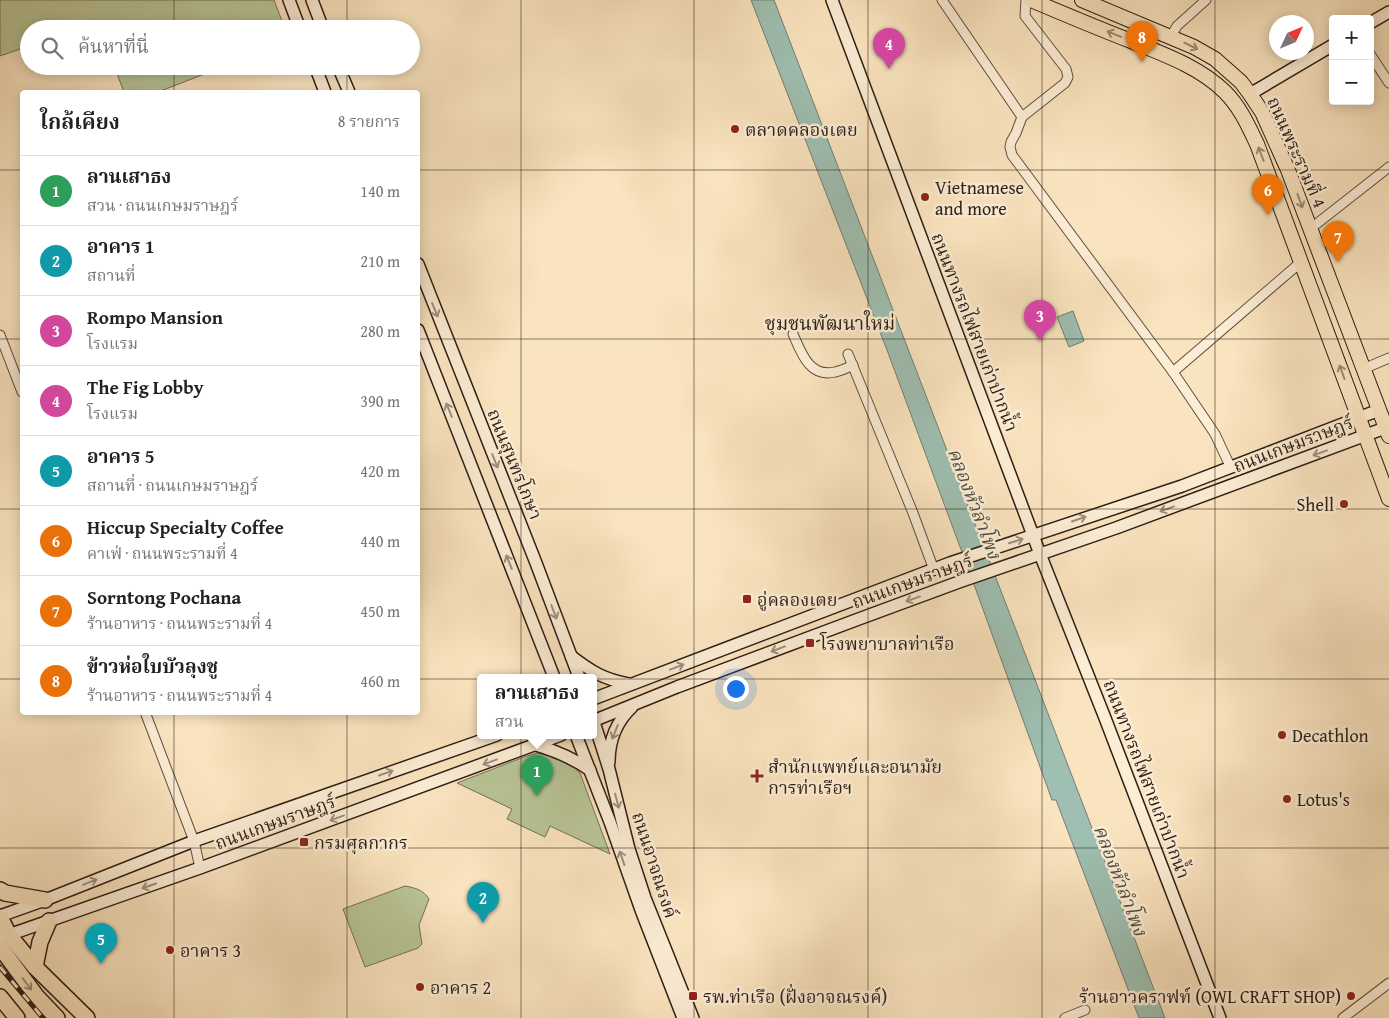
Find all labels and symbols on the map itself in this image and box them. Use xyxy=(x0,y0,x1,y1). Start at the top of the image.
north arrow xyxy=(1269,15,1314,60)
pin: 8 xyxy=(1126,21,1158,62)
pin: 4 xyxy=(873,28,905,69)
one-way arrow xyxy=(1107,29,1122,39)
one-way arrow xyxy=(1184,41,1199,51)
street label: ถนนพระรามที่ 4 xyxy=(1260,92,1334,212)
place label: ตลาดคลองเตย xyxy=(745,116,858,143)
marker: ตลาดคลองเตย xyxy=(729,123,741,135)
one-way arrow xyxy=(1256,147,1265,162)
place label: Vietnamese and more xyxy=(935,174,1024,222)
pin: 6 xyxy=(1252,174,1284,215)
marker: Vietnamese and more xyxy=(919,191,931,203)
one-way arrow xyxy=(1296,193,1305,209)
pin: 7 xyxy=(1322,221,1354,262)
street label: ถนนทางรถไฟสายเก่าปากน้ำ xyxy=(925,229,1025,435)
pin: 3 xyxy=(1024,300,1056,341)
one-way arrow xyxy=(431,302,441,317)
district label: ชุมชนพัฒนาใหม่ xyxy=(765,309,895,337)
one-way arrow xyxy=(1337,365,1346,380)
one-way arrow xyxy=(444,403,453,418)
street label: ถนนสุนทรโกษา xyxy=(480,405,550,523)
street label: ถนนเกษมราษฎร์ xyxy=(1229,408,1358,479)
water label: คลองหัวลำโพง xyxy=(941,443,1010,564)
one-way arrow xyxy=(1312,449,1328,458)
one-way arrow xyxy=(491,453,501,468)
place label: Shell xyxy=(1297,491,1334,518)
marker: Shell xyxy=(1338,498,1350,510)
one-way arrow xyxy=(1160,505,1175,514)
one-way arrow xyxy=(1071,514,1087,524)
one-way arrow xyxy=(1007,536,1023,545)
street label: ถนนเกษมราษฎร์ xyxy=(848,546,977,615)
one-way arrow xyxy=(504,554,513,570)
place label: อู่คลองเตย xyxy=(757,586,838,613)
marker: อู่คลองเตย xyxy=(741,593,753,605)
one-way arrow xyxy=(906,595,922,604)
one-way arrow xyxy=(550,604,560,619)
place label: โรงพยาบาลท่าเรือ xyxy=(819,630,954,657)
marker: โรงพยาบาลท่าเรือ xyxy=(804,637,816,649)
one-way arrow xyxy=(771,645,786,654)
one-way arrow xyxy=(669,662,684,671)
your location xyxy=(723,676,749,702)
street label: ถนนทางรถไฟสายเก่าปากน้ำ xyxy=(1097,676,1197,882)
place label: Decathlon xyxy=(1292,722,1369,749)
one-way arrow xyxy=(609,724,619,739)
marker: Decathlon xyxy=(1276,729,1288,741)
place label: สำนักแพทย์และอนามัย การท่าเรือฯ xyxy=(768,753,942,801)
pin: 1 xyxy=(521,755,553,796)
one-way arrow xyxy=(483,758,498,767)
one-way arrow xyxy=(378,768,393,777)
marker: สำนักแพทย์และอนามัย การท่าเรือฯ xyxy=(750,769,764,783)
place label: Lotus's xyxy=(1297,786,1350,813)
street label: ถนนเกษมราษฎร์ xyxy=(211,787,340,856)
one-way arrow xyxy=(613,793,622,809)
marker: Lotus's xyxy=(1281,793,1293,805)
street label: ถนนอาจณรงค์ xyxy=(625,808,685,922)
one-way arrow xyxy=(330,814,346,823)
water label: คลองหัวลำโพง xyxy=(1087,820,1156,941)
place label: กรมศุลกากร xyxy=(314,829,408,856)
marker: กรมศุลกากร xyxy=(298,836,310,848)
one-way arrow xyxy=(617,851,626,866)
one-way arrow xyxy=(82,877,97,886)
one-way arrow xyxy=(142,882,157,891)
pin: 2 xyxy=(467,882,499,923)
pin: 5 xyxy=(85,923,117,964)
place label: อาคาร 3 xyxy=(180,937,241,964)
marker: อาคาร 3 xyxy=(164,944,176,956)
place label: อาคาร 2 xyxy=(430,974,491,1001)
one-way arrow xyxy=(22,977,32,991)
marker: อาคาร 2 xyxy=(414,981,426,993)
place label: รพ.ท่าเรือ (ฝั่งอาจณรงค์) xyxy=(703,983,887,1010)
place label: ร้านอาวคราฟท์ (OWL CRAFT SHOP) xyxy=(1079,983,1341,1010)
marker: รพ.ท่าเรือ (ฝั่งอาจณรงค์) xyxy=(687,990,699,1002)
marker: ร้านอาวคราฟท์ (OWL CRAFT SHOP) xyxy=(1345,990,1357,1002)

